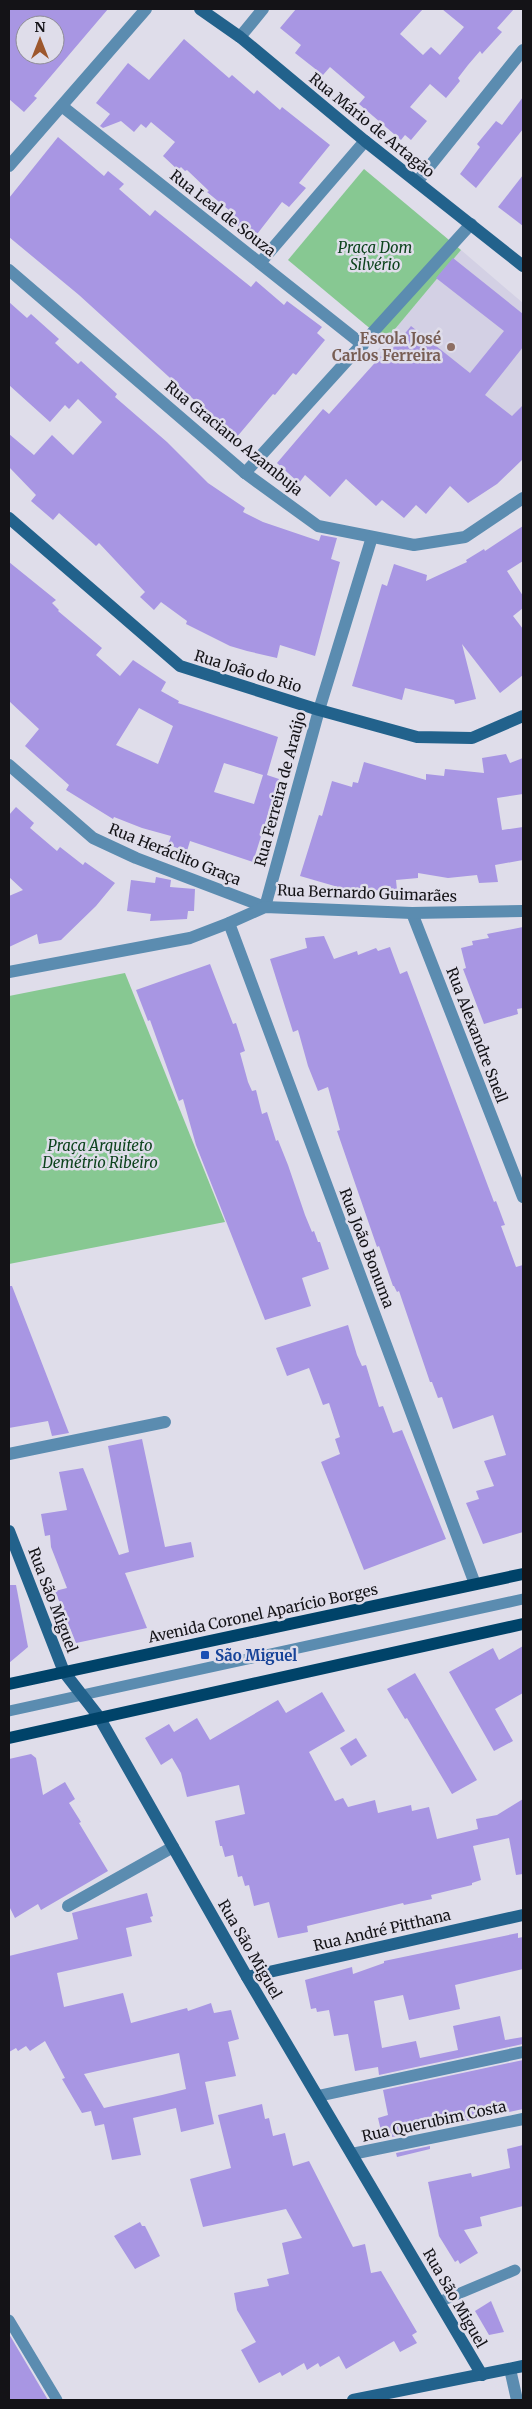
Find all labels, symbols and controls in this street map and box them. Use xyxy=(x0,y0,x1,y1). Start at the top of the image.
north arrow xyxy=(15,15,65,65)
text: N xyxy=(34,18,46,36)
street label: Rua Mário de Artagão xyxy=(305,69,439,182)
street label: Rua Leal de Souza xyxy=(166,166,280,260)
park label: Praça Dom Silvério xyxy=(338,238,412,274)
place label: Escola José Carlos Ferreira xyxy=(332,329,442,365)
marker: Escola José Carlos Ferreira xyxy=(445,341,457,353)
street label: Rua Graciano Azambuja xyxy=(161,377,307,499)
street label: Rua João do Rio xyxy=(192,646,304,696)
street label: Rua Ferreira de Araújo xyxy=(250,709,310,869)
street label: Rua Heráclito Graça xyxy=(106,819,244,889)
street label: Rua Bernardo Guimarães xyxy=(277,880,457,906)
street label: Rua Alexandre Snell xyxy=(442,964,512,1106)
park label: Praça Arquiteto Demétrio Ribeiro xyxy=(41,1136,158,1172)
street label: Rua João Bonuma xyxy=(335,1185,399,1311)
street label: Rua São Miguel xyxy=(24,1545,82,1656)
street label: Avenida Coronel Aparício Borges xyxy=(145,1579,380,1647)
place label: São Miguel xyxy=(215,1646,297,1665)
marker: São Miguel xyxy=(199,1649,211,1661)
street label: Rua São Miguel xyxy=(214,1896,286,2002)
street label: Rua André Pitthana xyxy=(311,1905,453,1955)
street label: Rua Querubim Costa xyxy=(360,2096,508,2146)
street label: Rua São Miguel xyxy=(419,2245,491,2351)

